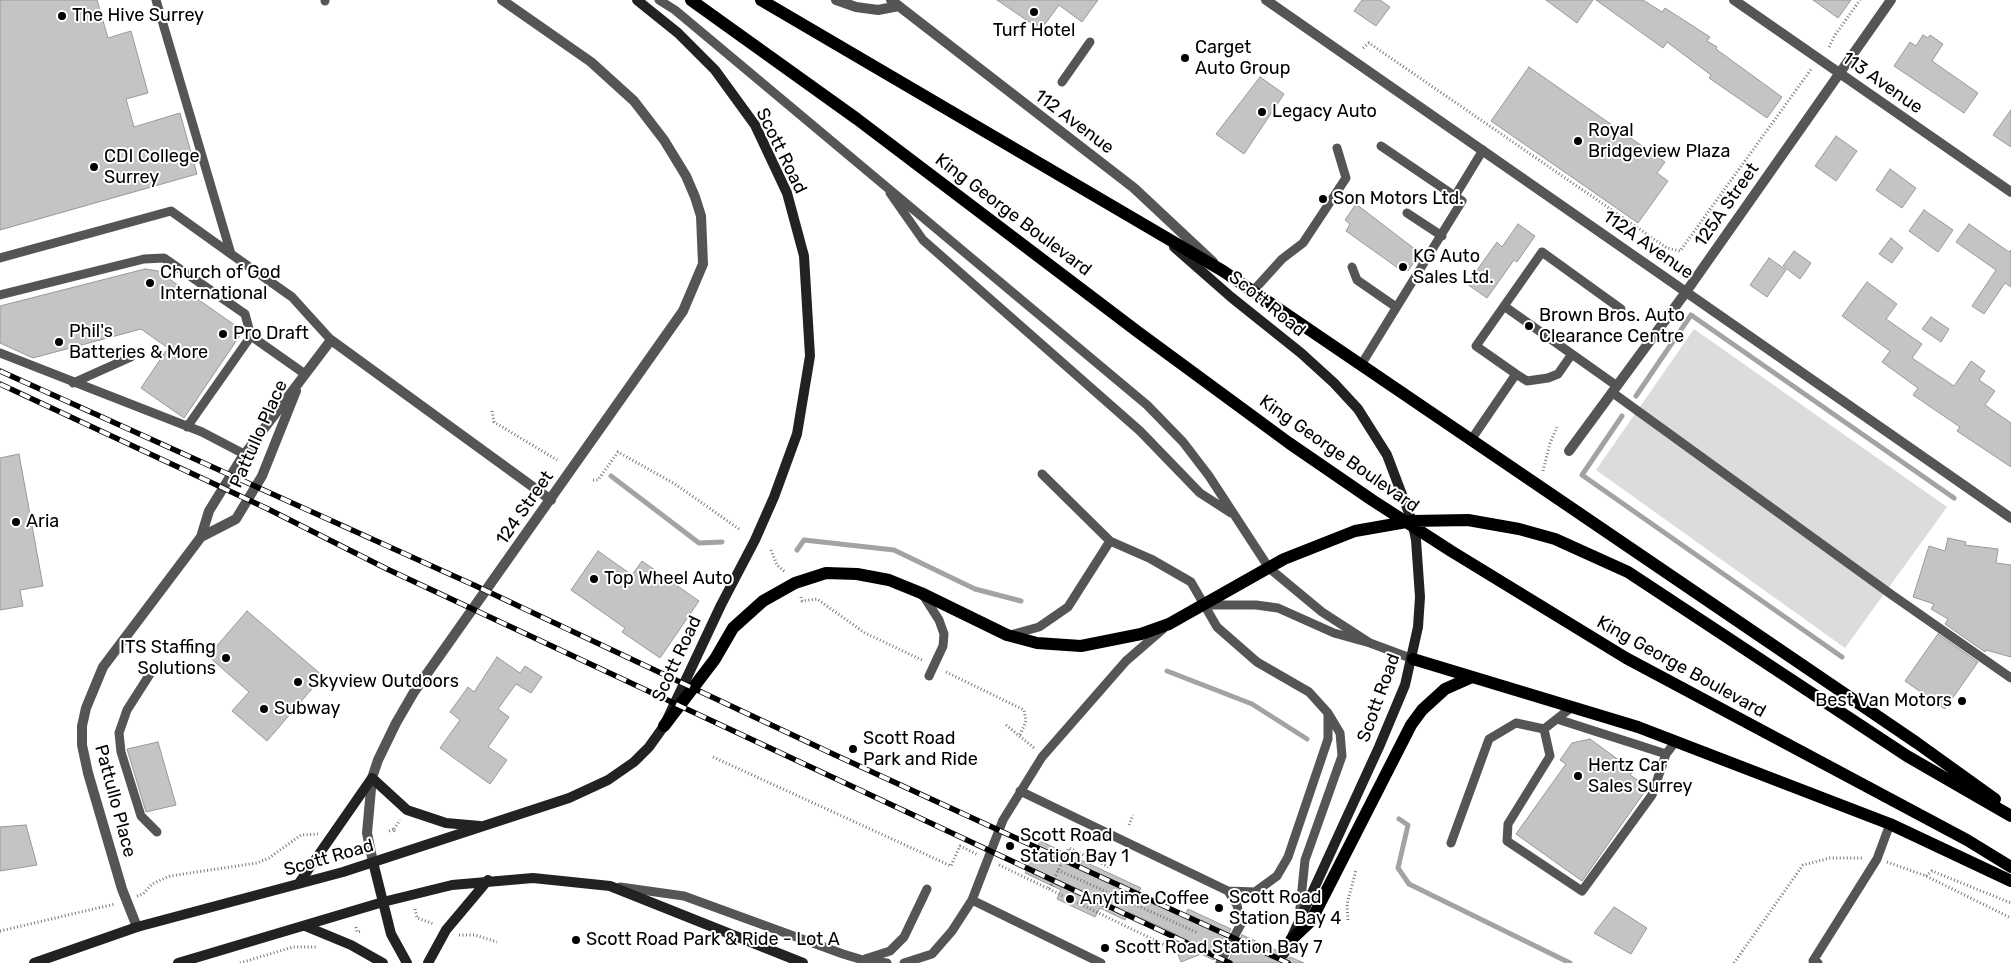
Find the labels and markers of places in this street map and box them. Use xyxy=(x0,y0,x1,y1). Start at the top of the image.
place label: The Hive Surrey xyxy=(72,5,204,27)
marker: Turf Hotel xyxy=(1028,6,1040,18)
marker: The Hive Surrey xyxy=(56,10,68,22)
place label: Turf Hotel xyxy=(993,20,1075,42)
place label: Carget Auto Group xyxy=(1195,37,1290,80)
marker: Carget Auto Group xyxy=(1179,52,1191,64)
place label: Legacy Auto xyxy=(1272,101,1377,123)
marker: Legacy Auto xyxy=(1256,106,1268,118)
place label: Royal Bridgeview Plaza xyxy=(1588,120,1730,162)
marker: Royal Bridgeview Plaza xyxy=(1572,135,1584,147)
place label: CDI College Surrey xyxy=(104,146,200,188)
marker: CDI College Surrey xyxy=(88,161,100,173)
place label: Son Motors Ltd. xyxy=(1333,188,1464,210)
marker: Son Motors Ltd. xyxy=(1317,193,1329,205)
place label: KG Auto Sales Ltd. xyxy=(1413,246,1494,288)
marker: KG Auto Sales Ltd. xyxy=(1397,261,1409,273)
place label: Church of God International xyxy=(160,262,281,304)
marker: Church of God International xyxy=(144,277,156,289)
place label: Brown Bros. Auto Clearance Centre xyxy=(1539,305,1685,348)
marker: Brown Bros. Auto Clearance Centre xyxy=(1523,320,1535,332)
place label: Phil's Batteries & More xyxy=(69,321,208,364)
place label: Pro Draft xyxy=(233,323,309,345)
marker: Pro Draft xyxy=(217,328,229,340)
marker: Phil's Batteries & More xyxy=(53,336,65,348)
place label: Aria xyxy=(26,511,59,533)
marker: Aria xyxy=(10,516,22,528)
place label: Top Wheel Auto xyxy=(604,568,733,590)
marker: Top Wheel Auto xyxy=(588,573,600,585)
place label: ITS Staffing Solutions xyxy=(120,637,216,680)
marker: ITS Staffing Solutions xyxy=(220,652,232,664)
place label: Skyview Outdoors xyxy=(308,671,459,693)
marker: Skyview Outdoors xyxy=(292,676,304,688)
place label: Best Van Motors xyxy=(1815,690,1952,712)
marker: Best Van Motors xyxy=(1956,695,1968,707)
place label: Subway xyxy=(274,698,340,720)
marker: Subway xyxy=(258,703,270,715)
place label: Scott Road Park and Ride xyxy=(863,728,978,771)
marker: Scott Road Park and Ride xyxy=(847,743,859,755)
place label: Hertz Car Sales Surrey xyxy=(1588,755,1692,798)
marker: Hertz Car Sales Surrey xyxy=(1572,770,1584,782)
place label: Scott Road Station Bay 1 xyxy=(1020,825,1129,868)
marker: Scott Road Station Bay 1 xyxy=(1004,840,1016,852)
place label: Scott Road Station Bay 4 xyxy=(1229,887,1341,930)
place label: Anytime Coffee xyxy=(1080,888,1209,910)
marker: Anytime Coffee xyxy=(1064,893,1076,905)
marker: Scott Road Station Bay 4 xyxy=(1213,902,1225,914)
place label: Scott Road Park & Ride - Lot A xyxy=(586,929,840,951)
marker: Scott Road Park & Ride - Lot A xyxy=(570,934,582,946)
place label: Scott Road Station Bay 7 xyxy=(1115,937,1322,959)
marker: Scott Road Station Bay 7 xyxy=(1099,942,1111,954)

